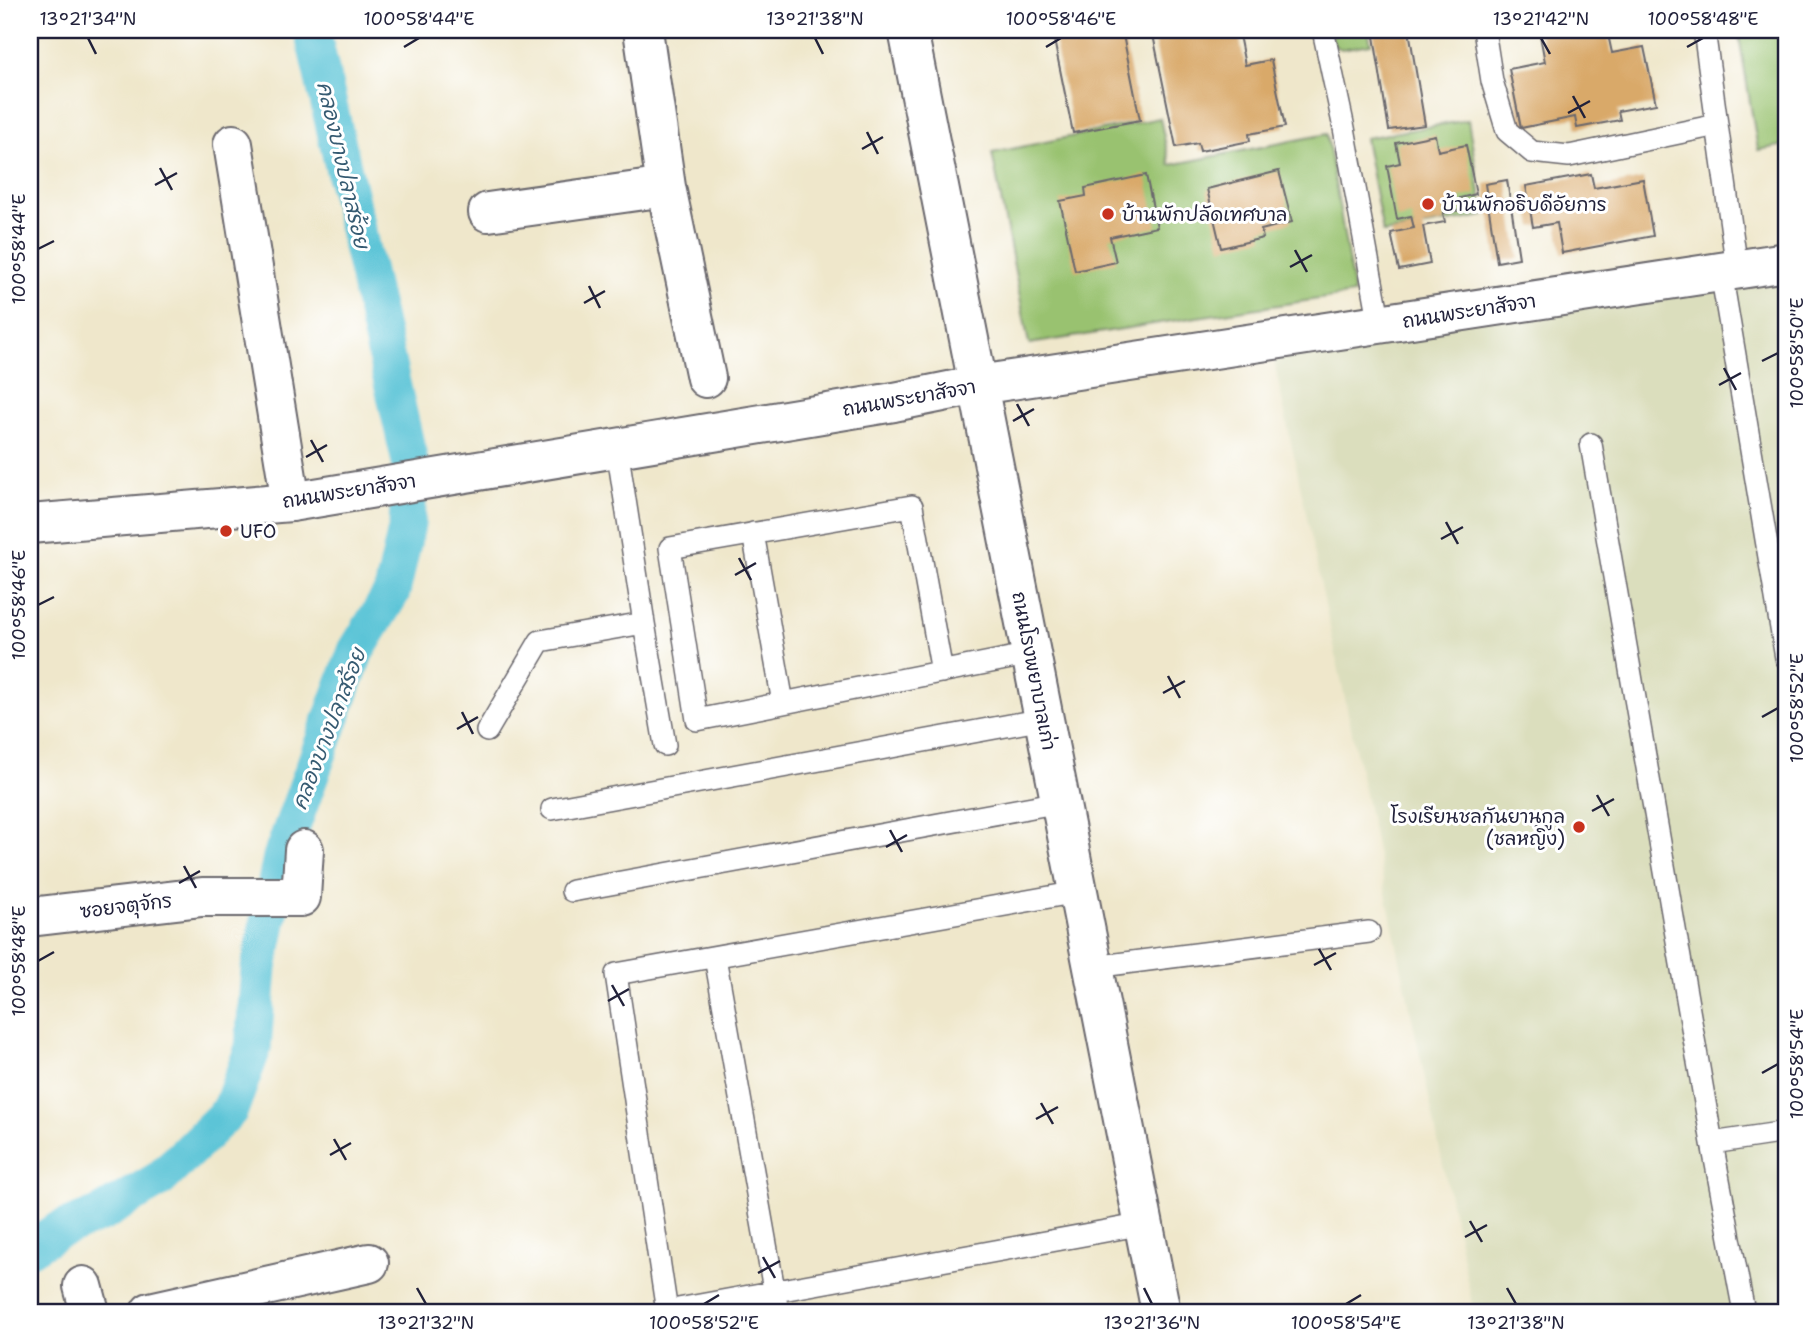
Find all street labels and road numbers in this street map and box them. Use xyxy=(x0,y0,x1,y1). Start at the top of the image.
street label: ถนนพระยาสัจจา xyxy=(1400,288,1538,334)
street label: ถนนพระยาสัจจา xyxy=(840,374,978,422)
street label: ถนนพระยาสัจจา xyxy=(280,468,418,514)
street label: ถนนโรงพยาบาลเก่า xyxy=(1006,589,1062,753)
street label: ซอยจตุจักร xyxy=(78,888,174,926)

